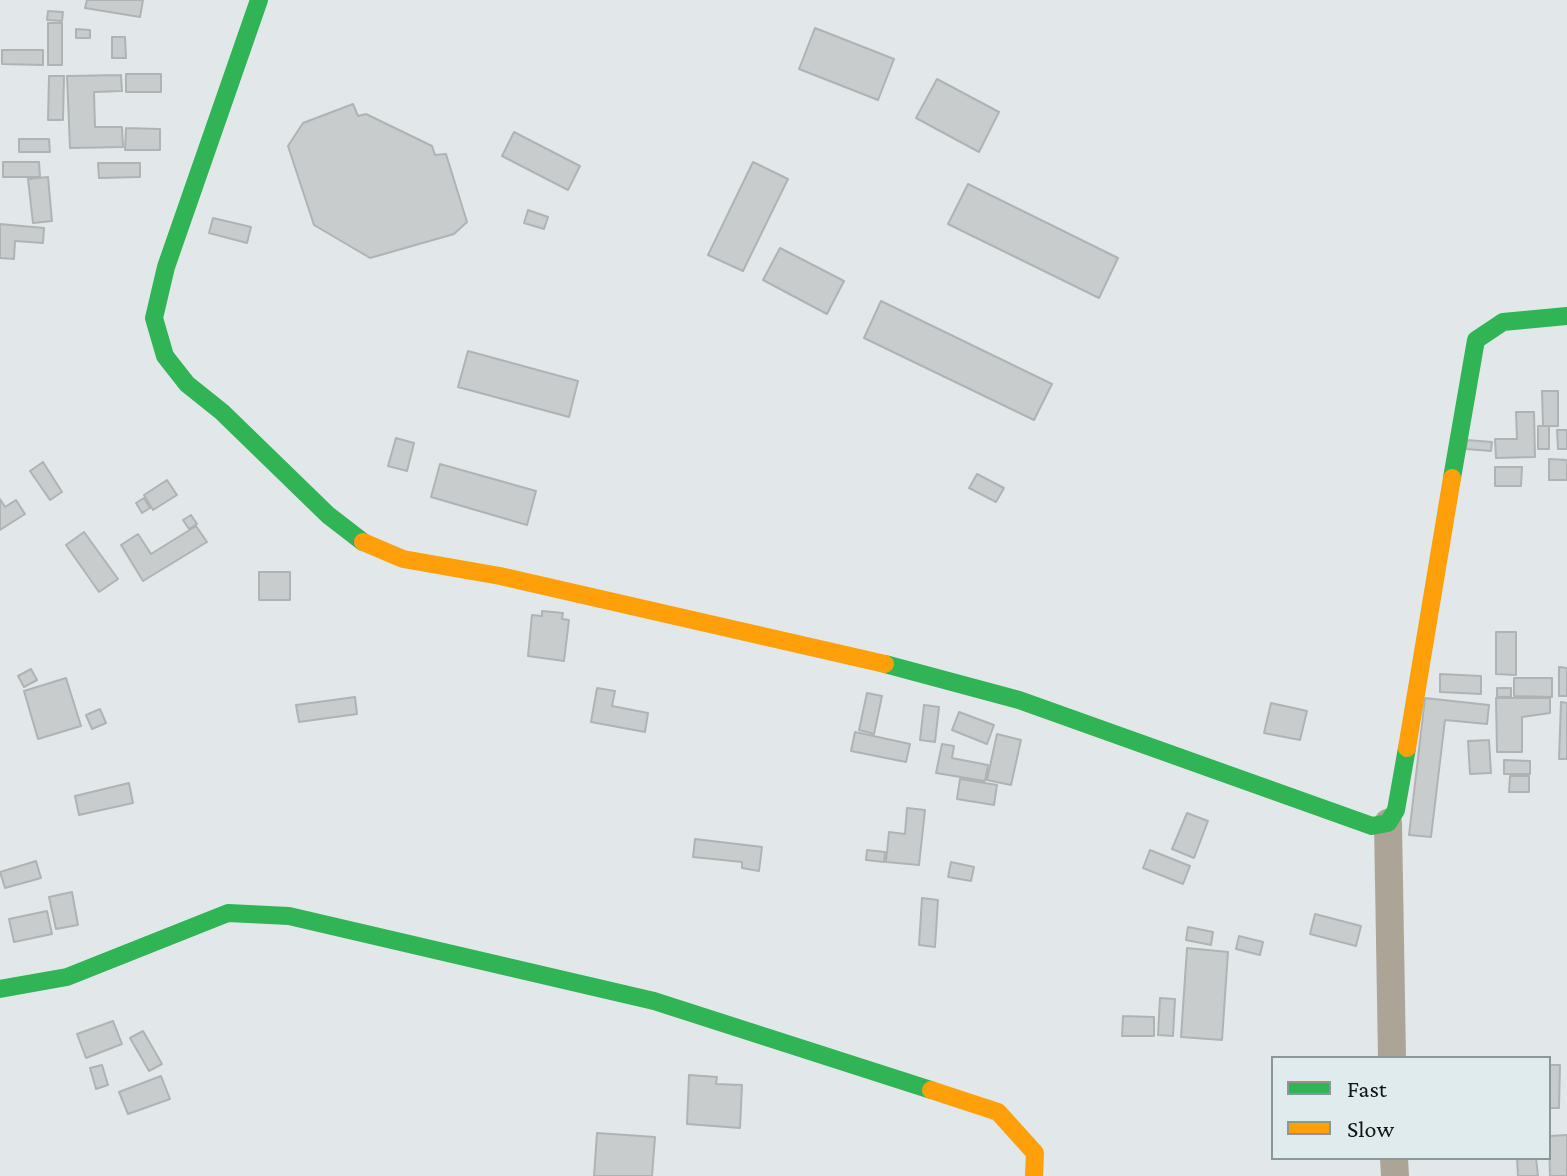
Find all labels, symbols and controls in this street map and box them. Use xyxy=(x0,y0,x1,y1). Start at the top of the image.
legend xyxy=(1271,1056,1551,1160)
text: Fast xyxy=(1347,1075,1387,1102)
text: Slow xyxy=(1347,1115,1394,1142)

